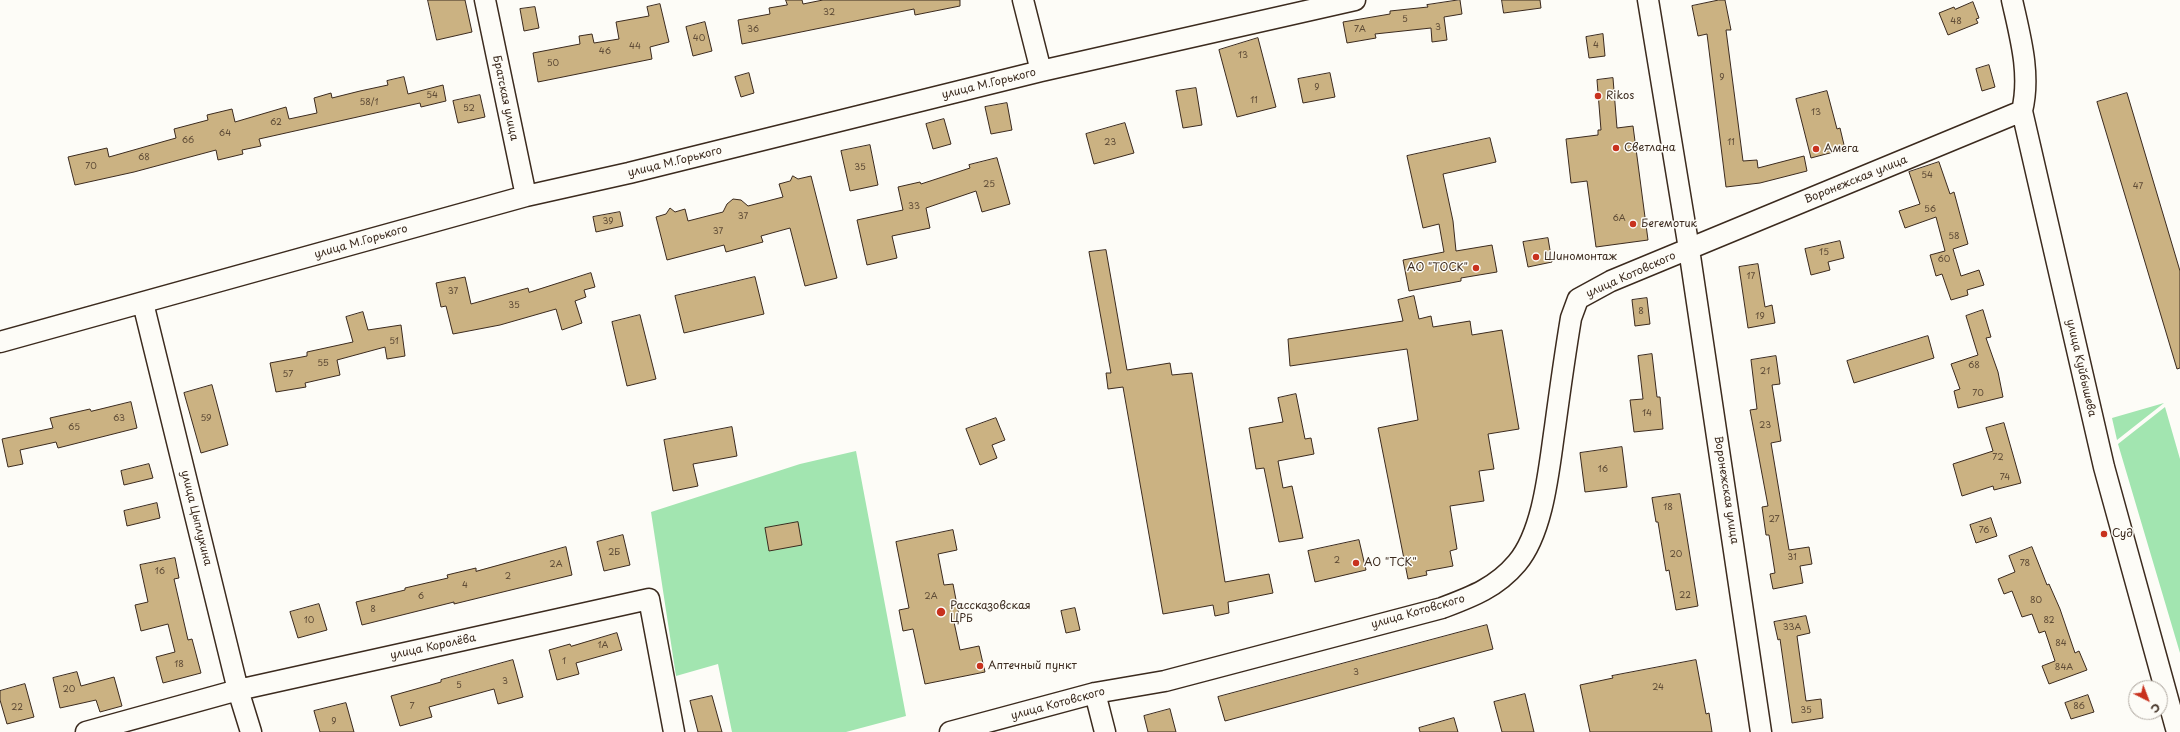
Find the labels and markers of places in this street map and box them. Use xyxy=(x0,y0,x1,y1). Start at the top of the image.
place label: Rikos xyxy=(1606,89,1634,103)
marker: Rikos xyxy=(1593,91,1603,101)
place label: Светлана xyxy=(1624,141,1676,155)
place label: Амега xyxy=(1824,142,1859,156)
marker: Светлана xyxy=(1611,143,1621,153)
marker: Амега xyxy=(1811,144,1821,154)
place label: Бегемотик xyxy=(1641,217,1697,231)
marker: Бегемотик xyxy=(1628,219,1638,229)
place label: Шиномонтаж xyxy=(1544,250,1617,264)
marker: Шиномонтаж xyxy=(1531,252,1541,262)
place label: АО "ТОСК" xyxy=(1407,261,1468,275)
marker: АО "ТОСК" xyxy=(1471,263,1481,273)
place label: Суд xyxy=(2112,527,2133,541)
marker: Суд xyxy=(2099,529,2109,539)
place label: АО "ТСК" xyxy=(1364,556,1417,570)
marker: АО "ТСК" xyxy=(1351,558,1361,568)
place label: Рассказовская ЦРБ xyxy=(950,599,1031,625)
marker: Рассказовская ЦРБ xyxy=(935,606,947,618)
place label: Аптечный пункт xyxy=(988,659,1077,673)
marker: Аптечный пункт xyxy=(975,661,985,671)

